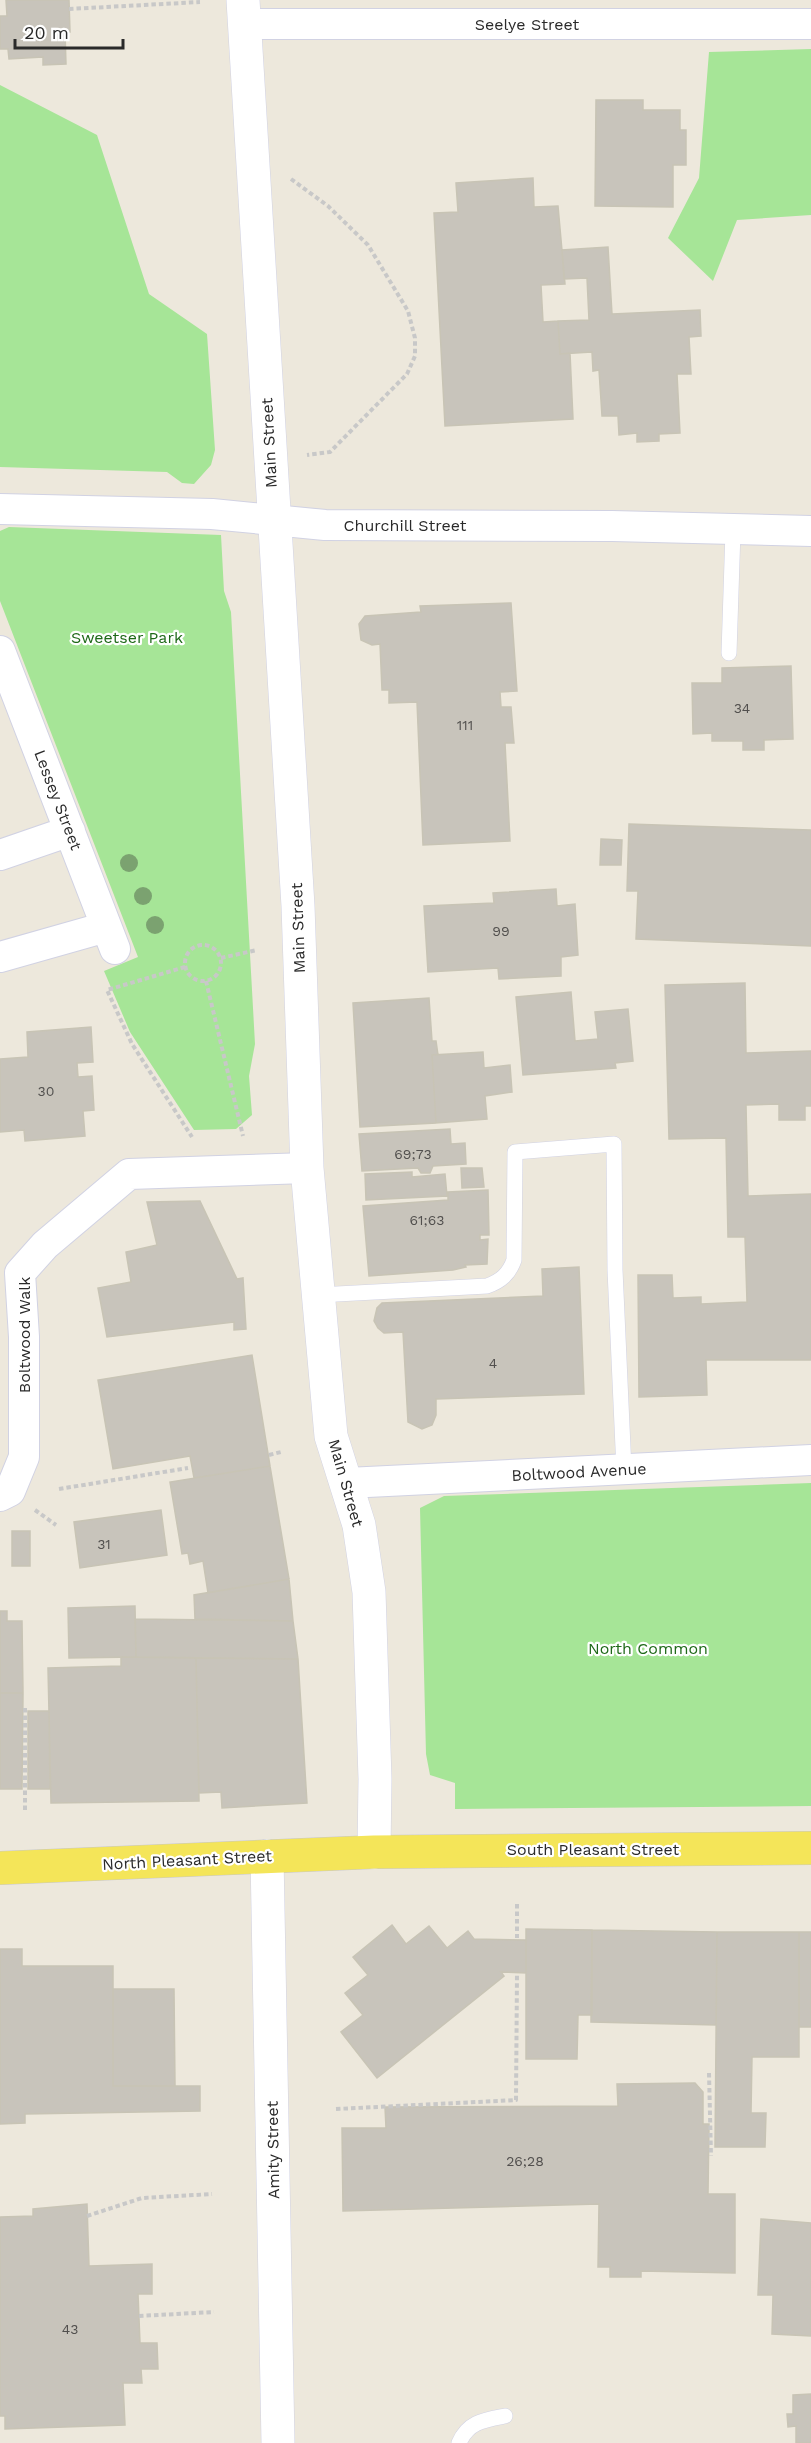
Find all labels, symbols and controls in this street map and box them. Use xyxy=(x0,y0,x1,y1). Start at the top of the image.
scale bar xyxy=(15,12,123,50)
street label: Seelye Street xyxy=(475,15,579,34)
text: 20 m xyxy=(24,22,69,43)
street label: Main Street xyxy=(257,397,281,489)
street label: Churchill Street xyxy=(344,516,467,535)
park label: Sweetser Park xyxy=(71,628,183,647)
house number: 34 xyxy=(734,700,750,716)
house number: 111 xyxy=(457,717,473,733)
street label: Lessey Street xyxy=(30,747,86,853)
street label: Main Street xyxy=(287,882,309,974)
house number: 99 xyxy=(492,923,510,939)
house number: 30 xyxy=(38,1083,54,1099)
house number: 69;73 xyxy=(394,1146,432,1162)
house number: 61;63 xyxy=(410,1212,444,1228)
street label: Boltwood Walk xyxy=(15,1277,34,1393)
house number: 4 xyxy=(489,1355,497,1371)
street label: Main Street xyxy=(324,1437,368,1529)
street label: Boltwood Avenue xyxy=(511,1459,647,1485)
house number: 31 xyxy=(97,1536,111,1552)
park label: North Common xyxy=(588,1639,708,1658)
street label: South Pleasant Street xyxy=(507,1840,679,1859)
street label: North Pleasant Street xyxy=(102,1846,273,1874)
street label: Amity Street xyxy=(263,2100,283,2199)
house number: 26;28 xyxy=(506,2153,544,2169)
house number: 43 xyxy=(62,2321,78,2337)

